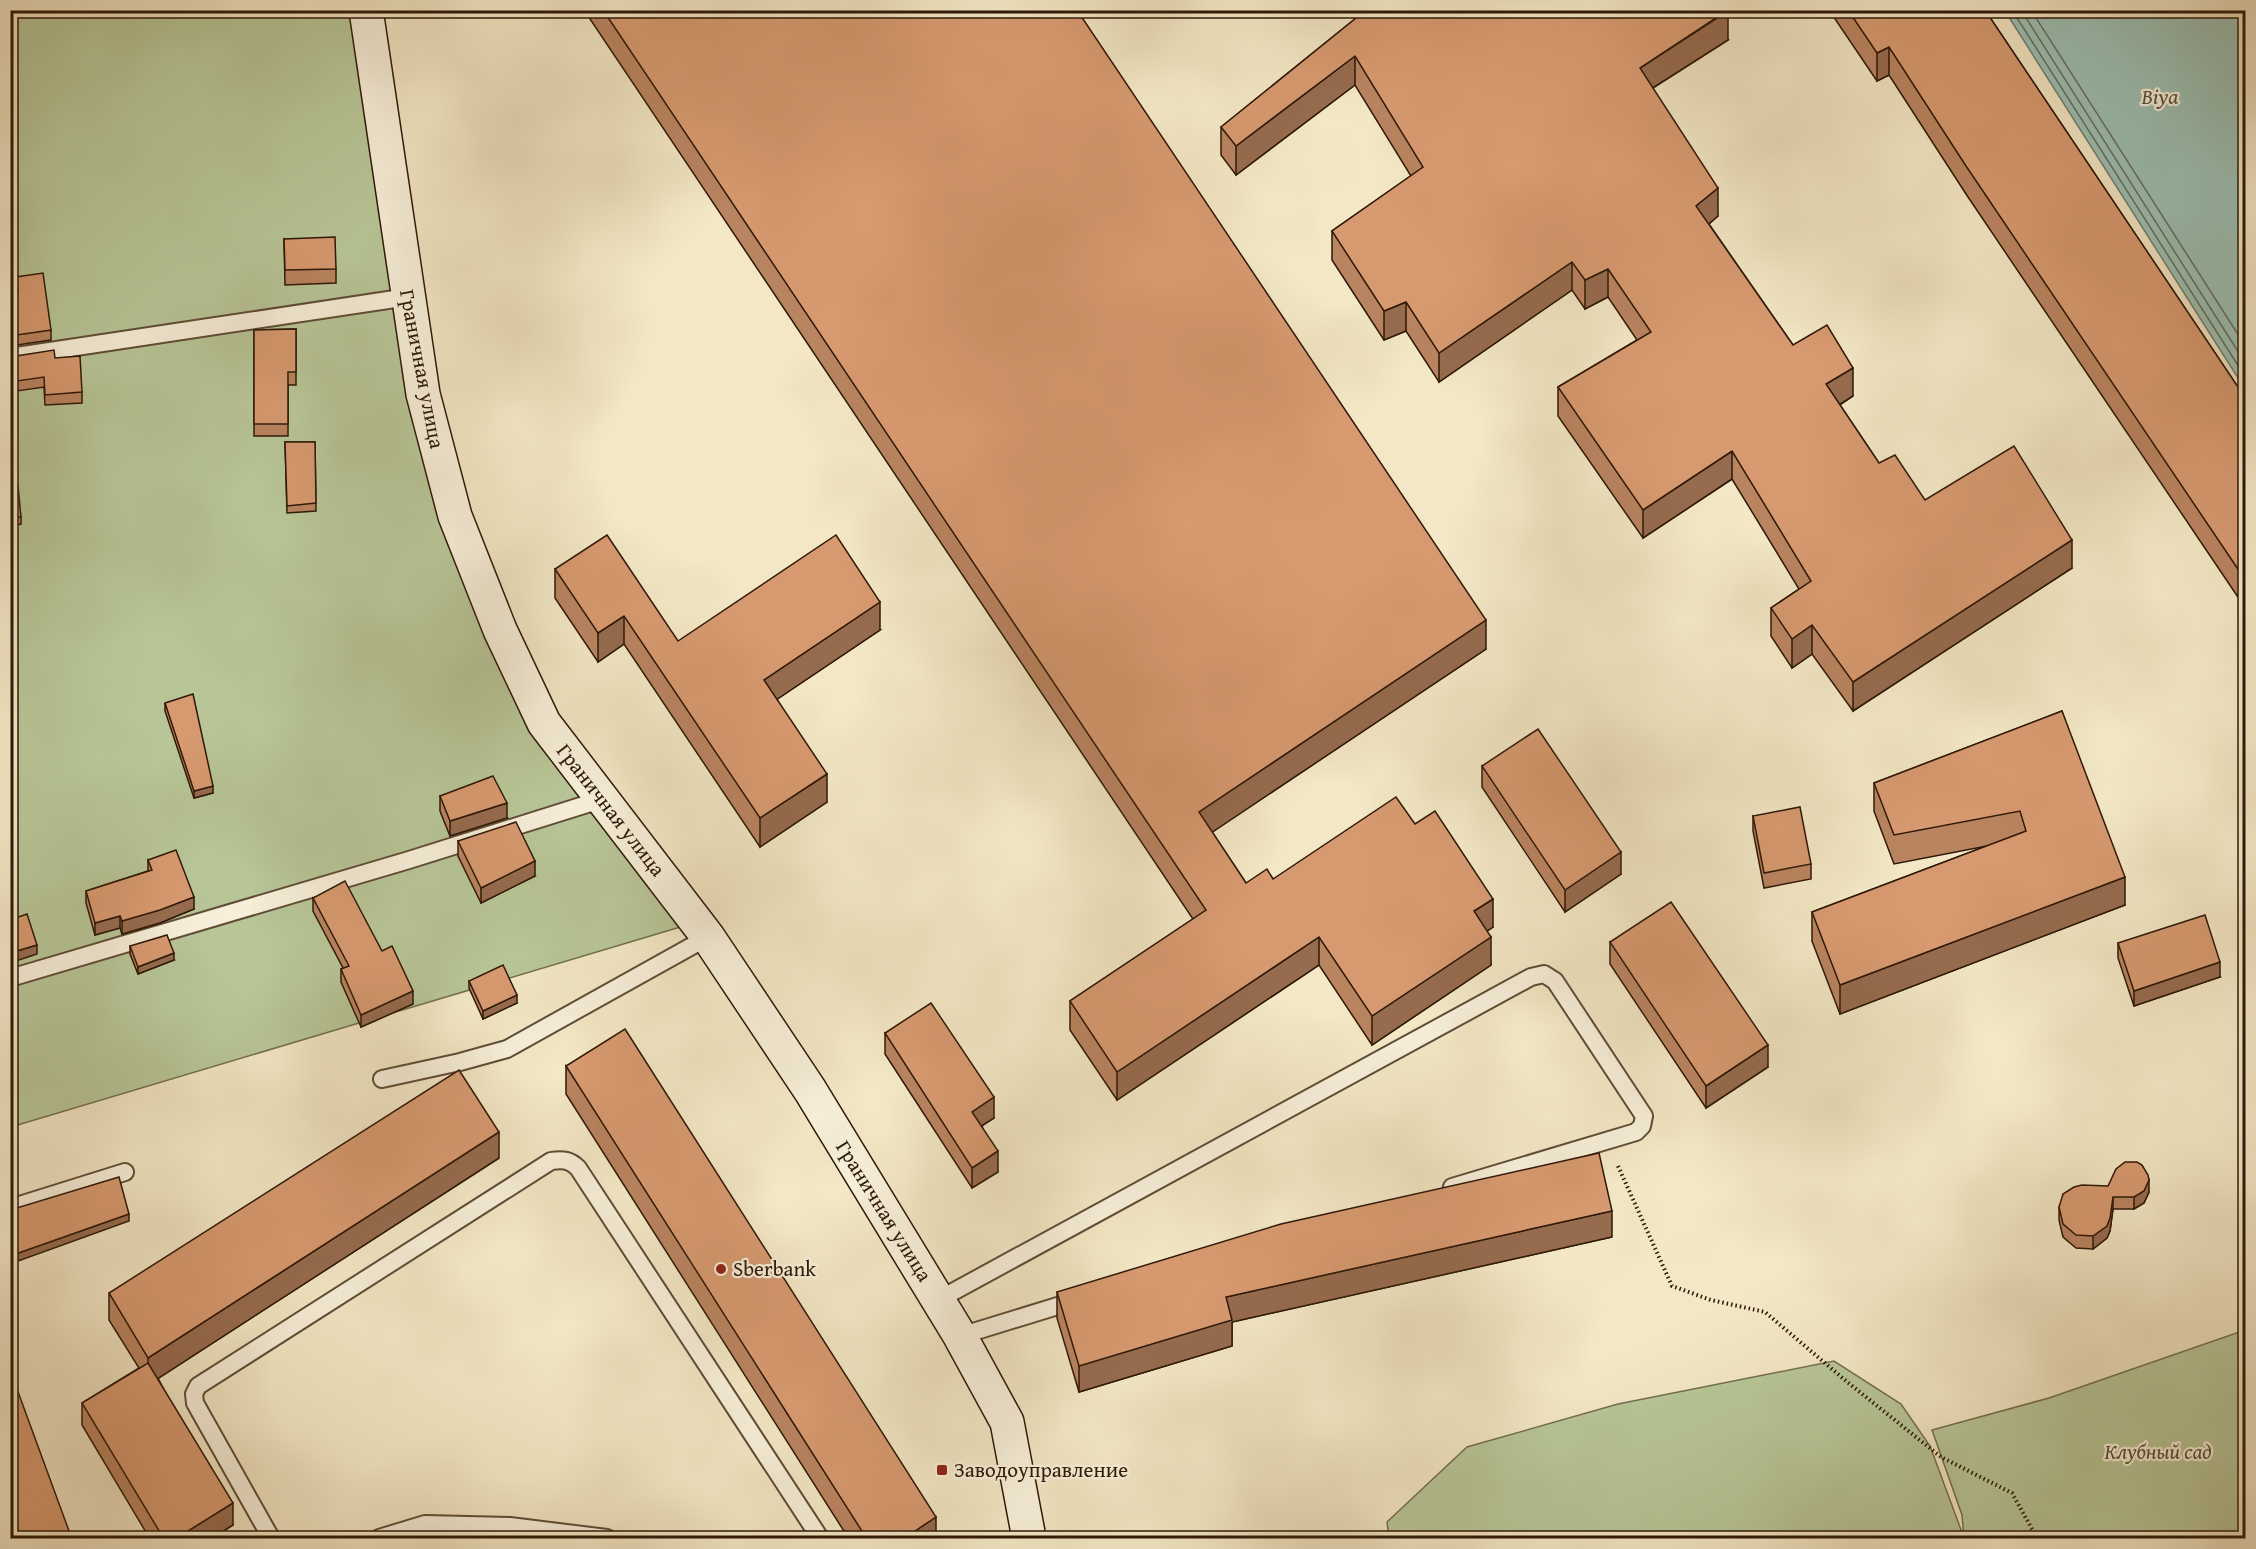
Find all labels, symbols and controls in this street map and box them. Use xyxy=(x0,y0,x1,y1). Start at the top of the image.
water label: Biya xyxy=(2141,80,2178,112)
street label: Граничная улица xyxy=(392,287,453,451)
street label: Граничная улица xyxy=(549,736,673,883)
street label: Граничная улица xyxy=(828,1134,940,1287)
place label: Sberbank xyxy=(733,1253,816,1284)
marker: Sberbank xyxy=(714,1262,728,1276)
park label: Клубный сад xyxy=(2105,1436,2211,1467)
place label: Заводоуправление xyxy=(954,1454,1128,1485)
marker: Заводоуправление xyxy=(935,1463,949,1477)

